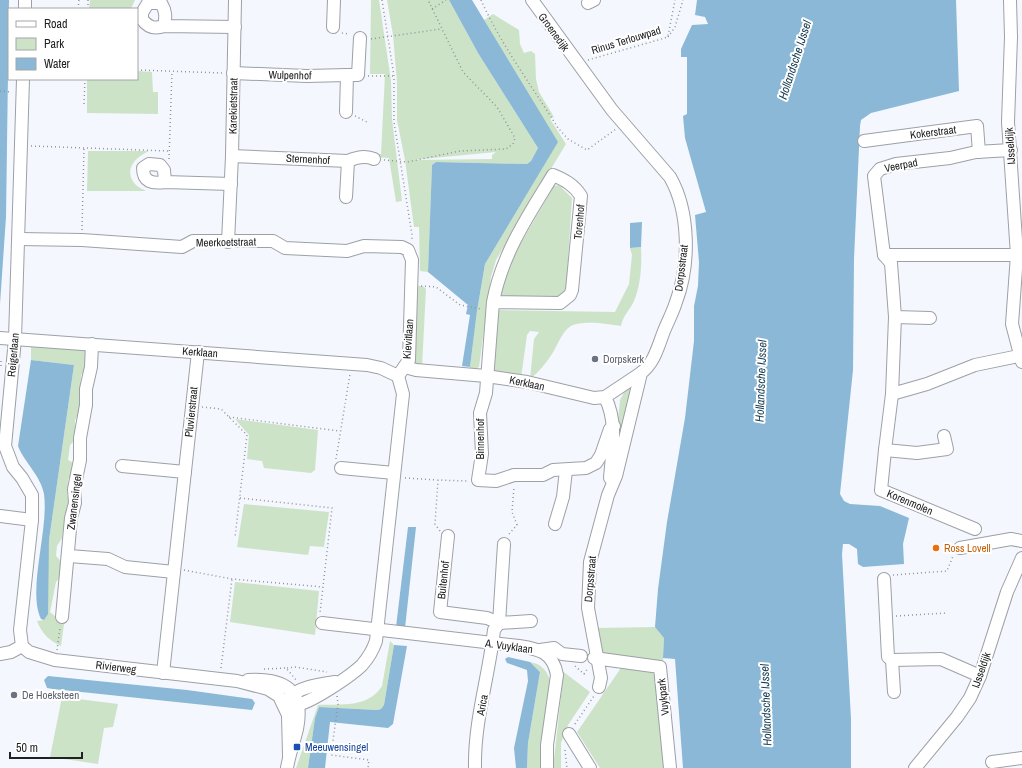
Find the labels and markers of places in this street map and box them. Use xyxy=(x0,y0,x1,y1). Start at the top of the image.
place label: Dorpskerk xyxy=(603,352,645,366)
marker: Dorpskerk xyxy=(590,354,600,364)
place label: Ross Lovell xyxy=(944,541,991,555)
marker: Ross Lovell xyxy=(931,543,941,553)
place label: De Hoeksteen xyxy=(22,688,79,702)
marker: De Hoeksteen xyxy=(9,690,19,700)
place label: Meeuwensingel xyxy=(305,740,368,754)
marker: Meeuwensingel xyxy=(292,742,302,752)

